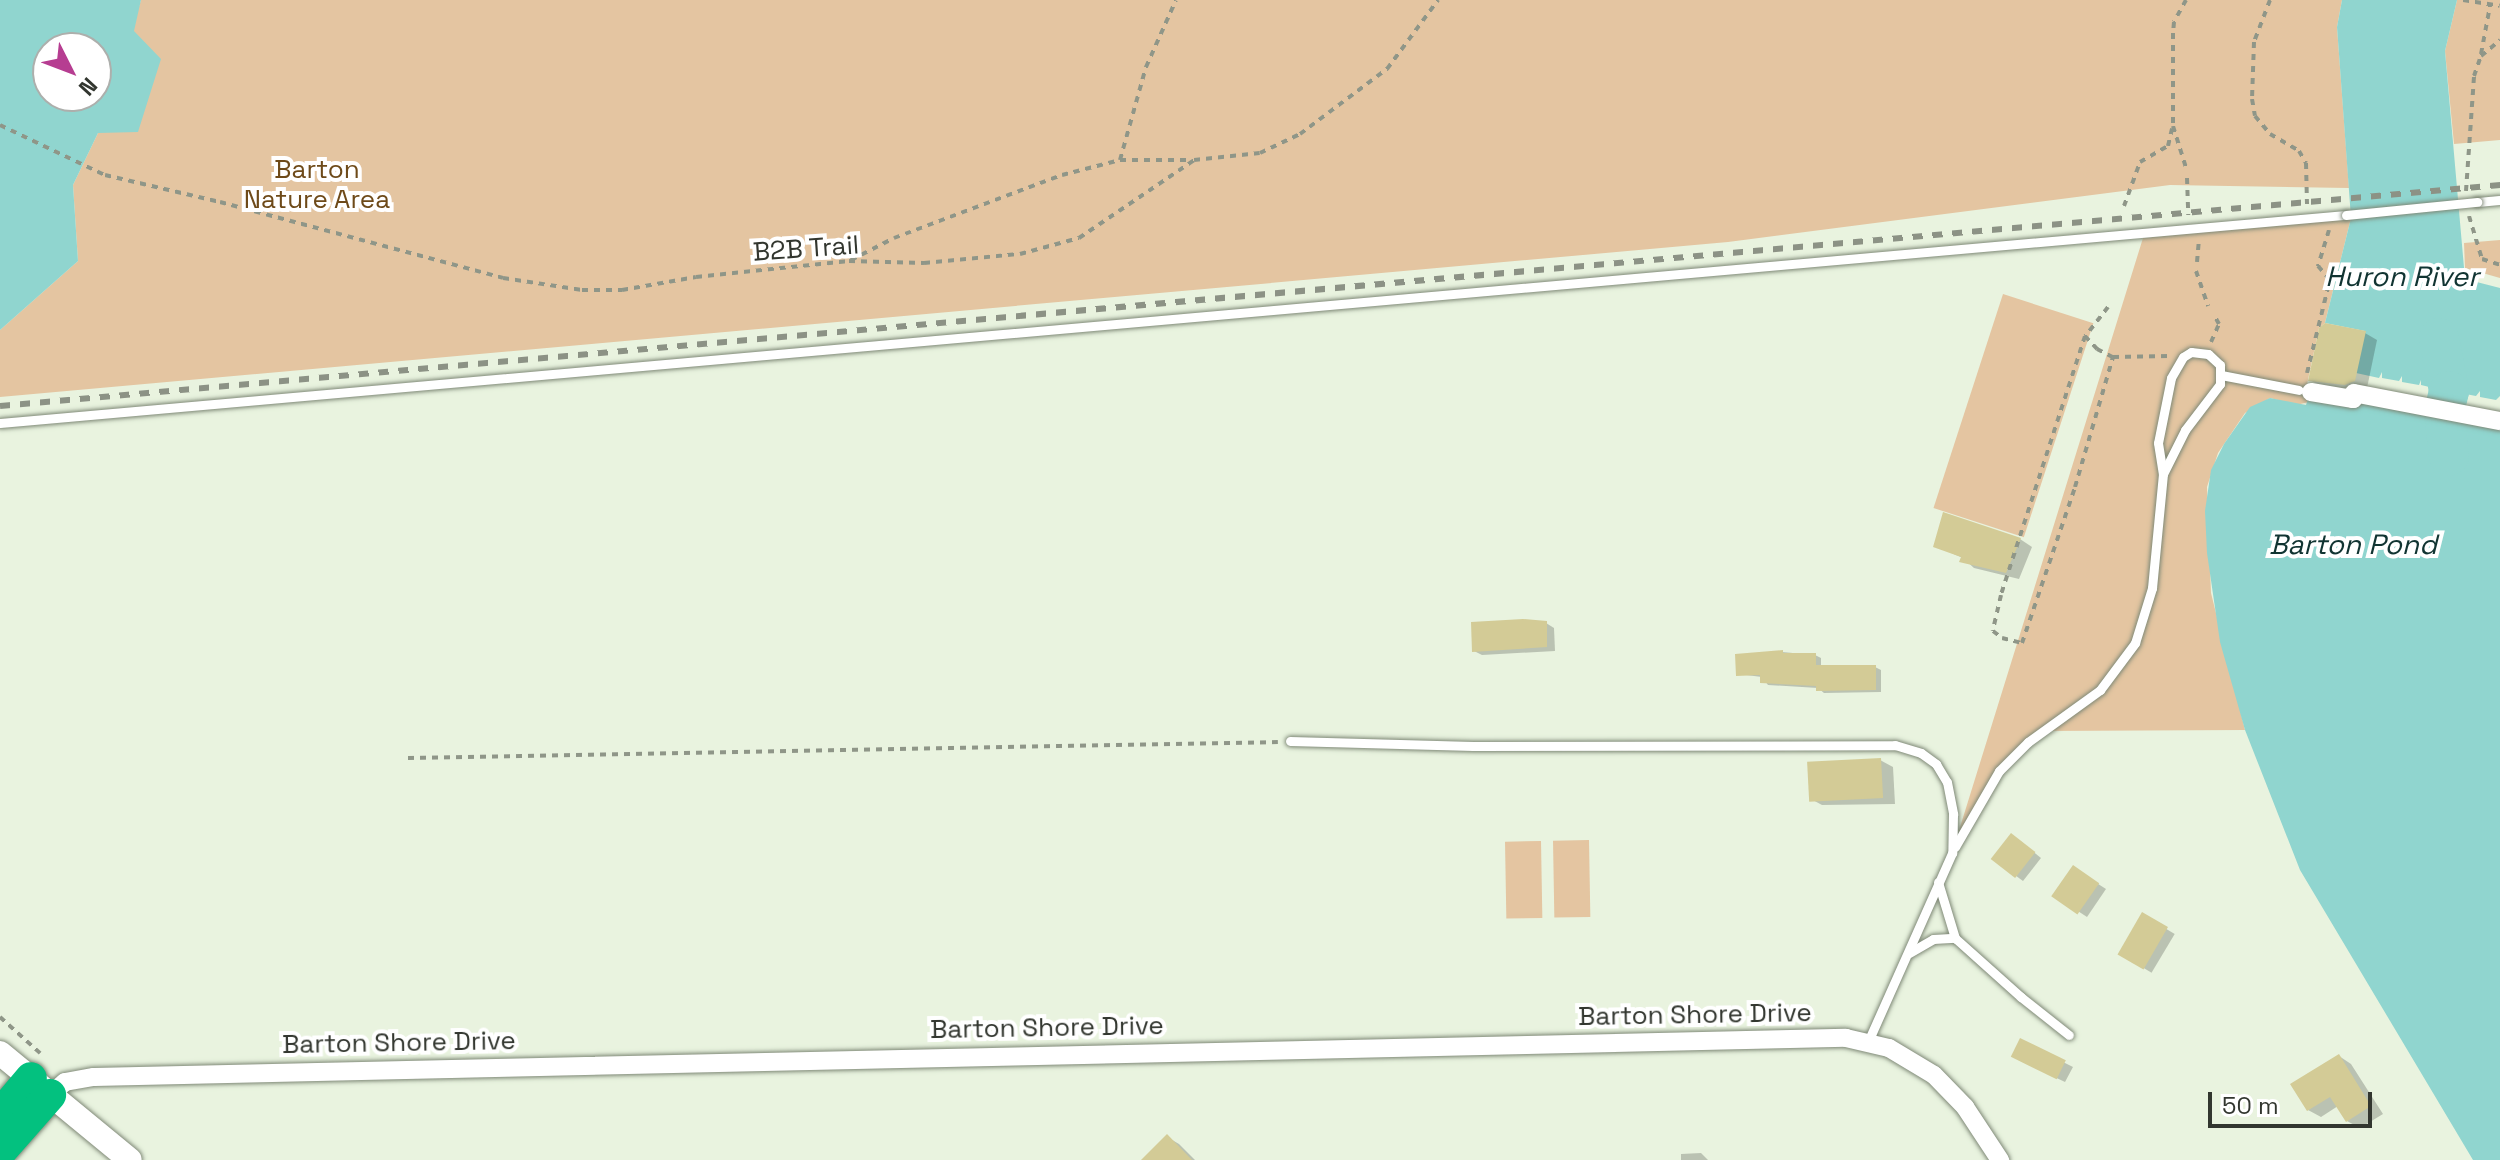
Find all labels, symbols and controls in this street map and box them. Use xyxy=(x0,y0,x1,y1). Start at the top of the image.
north arrow xyxy=(32,32,112,112)
text: N xyxy=(73,72,104,102)
park label: Barton Nature Area xyxy=(244,154,390,216)
street label: B2B Trail xyxy=(751,230,861,268)
water label: Huron River xyxy=(2325,259,2479,293)
water label: Barton Pond xyxy=(2269,527,2437,561)
street label: Barton Shore Drive xyxy=(1578,997,1812,1033)
street label: Barton Shore Drive xyxy=(930,1010,1164,1046)
street label: Barton Shore Drive xyxy=(282,1025,516,1061)
scale bar xyxy=(2212,1076,2376,1126)
text: 50 m xyxy=(2222,1090,2279,1121)

